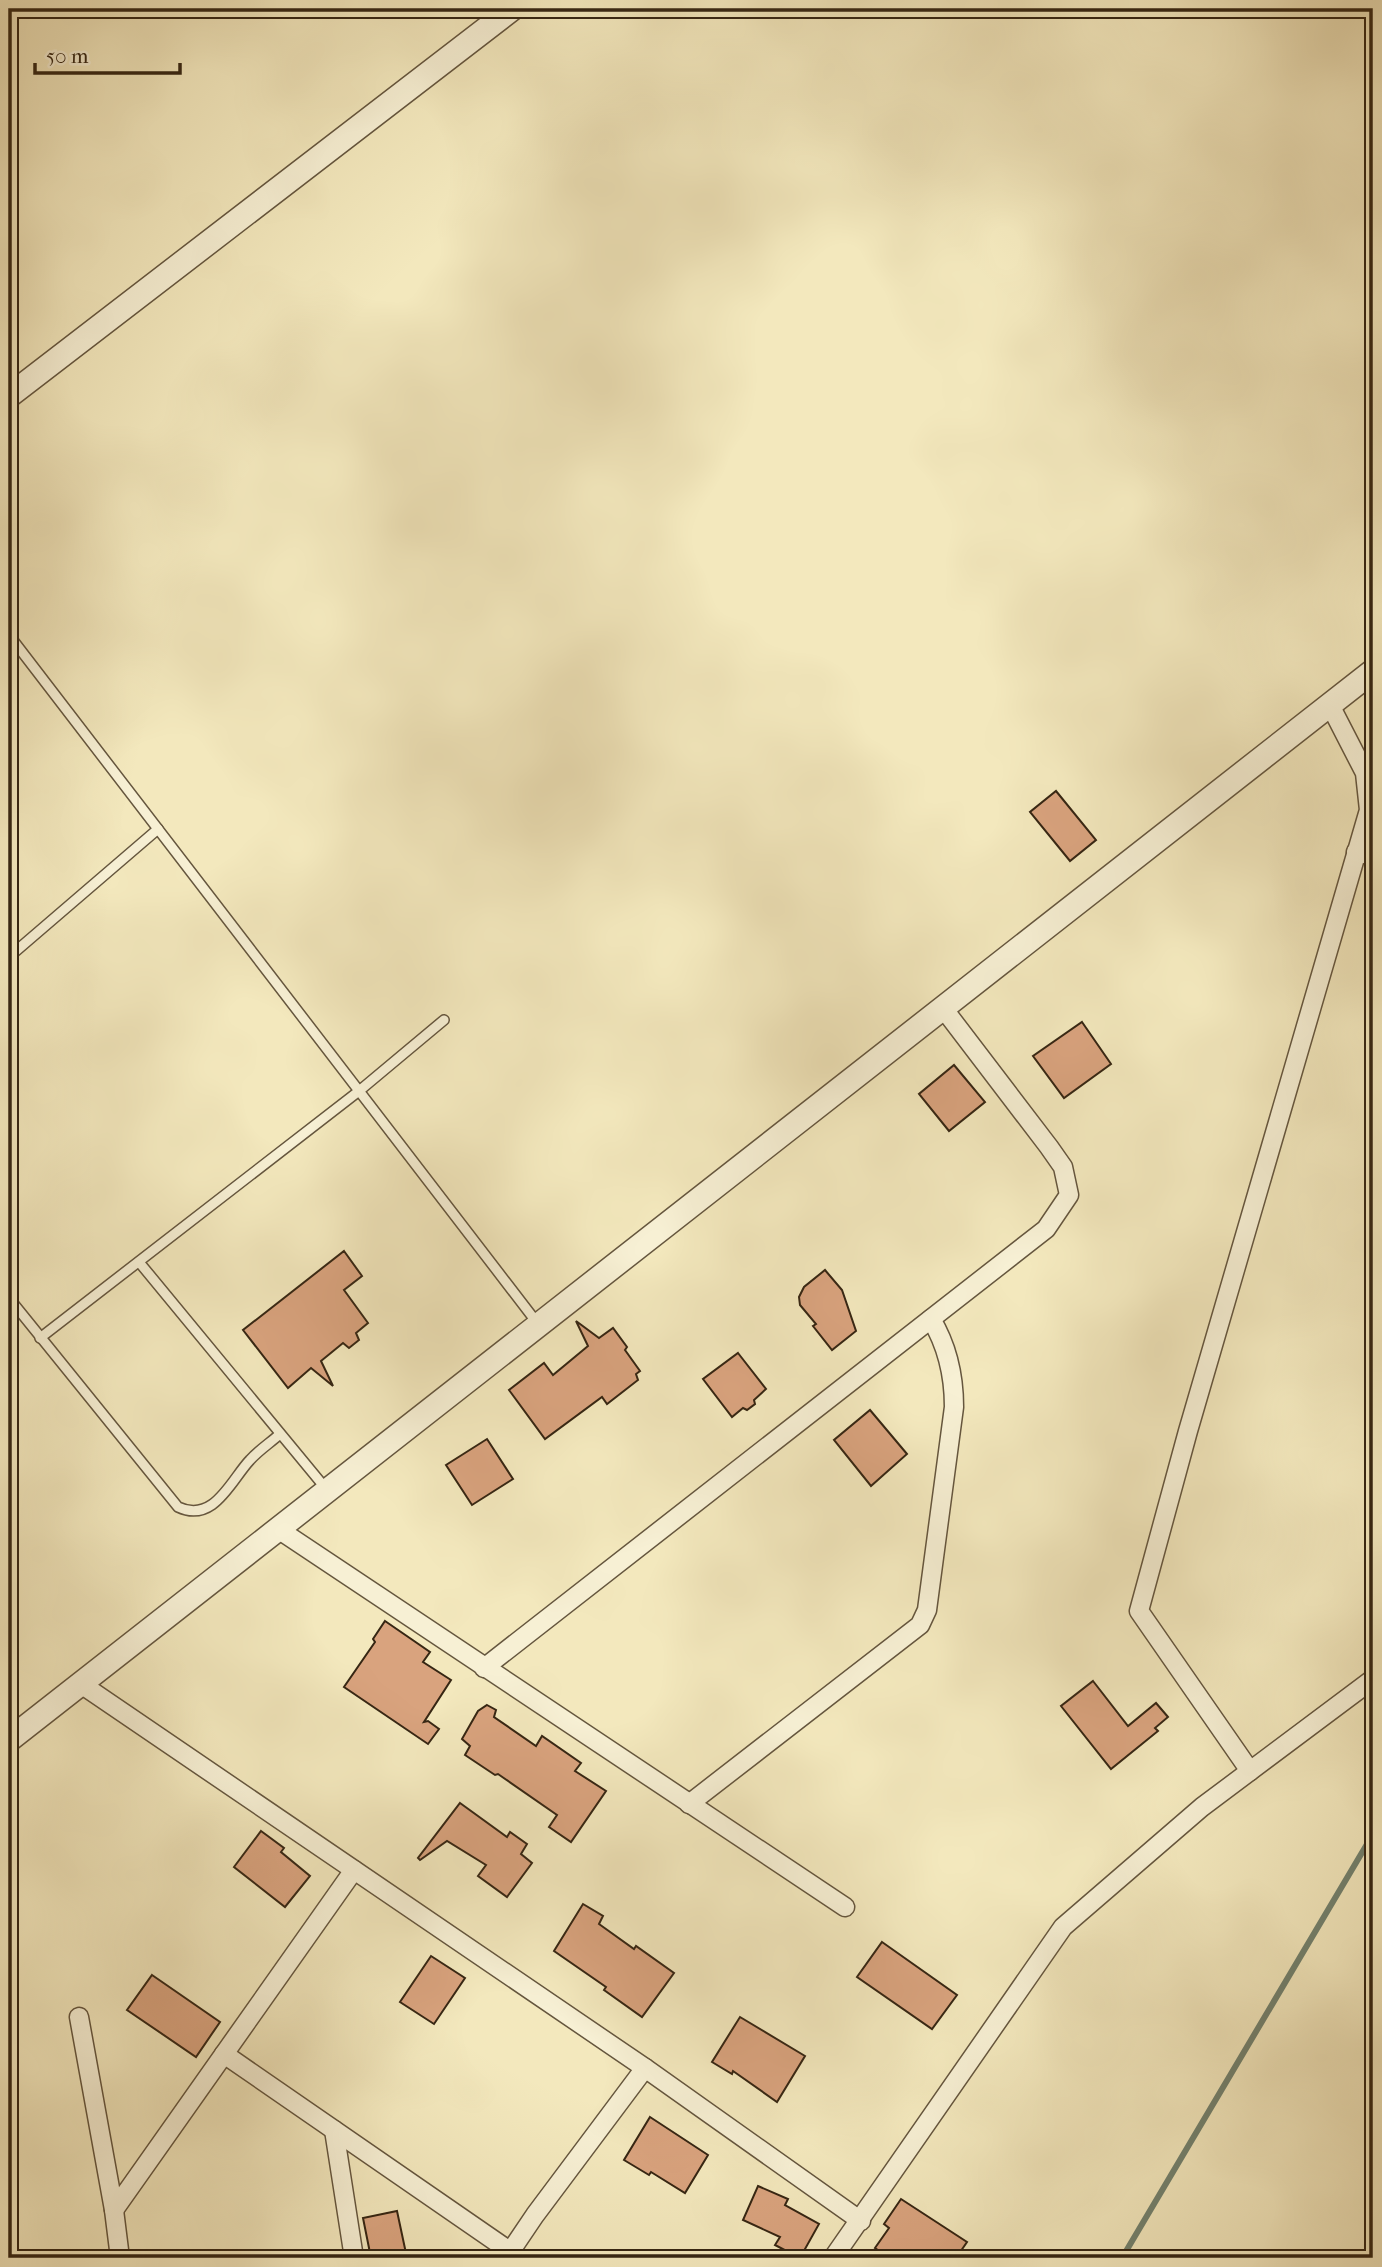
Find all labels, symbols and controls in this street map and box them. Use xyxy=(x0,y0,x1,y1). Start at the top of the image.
scale bar xyxy=(35,32,180,76)
text: 50 m xyxy=(46,44,89,68)

